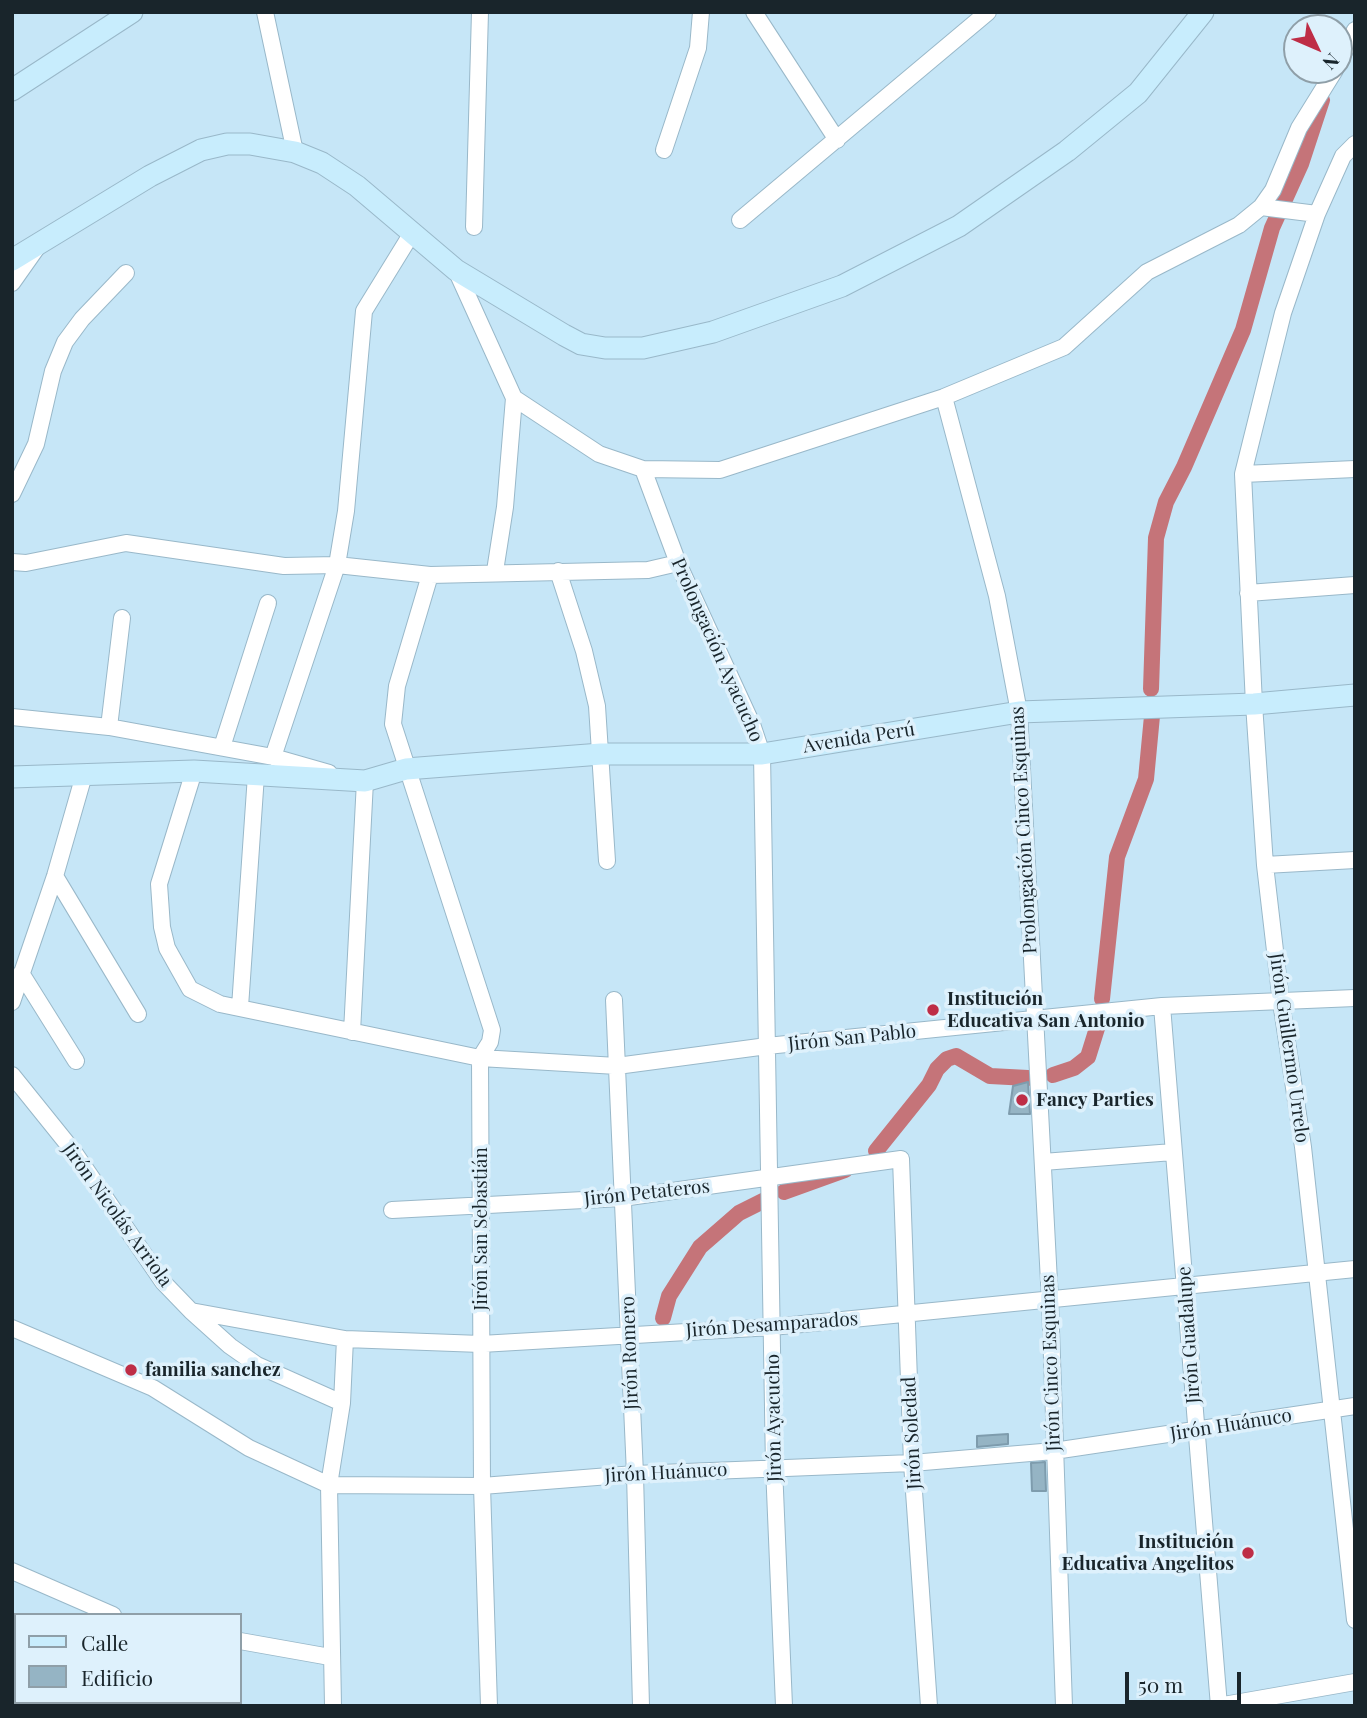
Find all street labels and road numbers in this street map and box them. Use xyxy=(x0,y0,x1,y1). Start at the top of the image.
street label: Prolongación Ayacucho xyxy=(666,555,768,745)
street label: Prolongación Cinco Esquinas xyxy=(1006,706,1042,954)
street label: Avenida Perú xyxy=(801,718,917,758)
street label: Jirón Guillermo Urrelo xyxy=(1264,952,1314,1144)
street label: Jirón San Pablo xyxy=(787,1020,917,1056)
street label: Jirón Nicolás Arriola xyxy=(57,1139,177,1291)
street label: Jirón San Sebastián xyxy=(470,1147,492,1311)
street label: Jirón Petateros xyxy=(583,1175,711,1211)
street label: Jirón Guadalupe xyxy=(1173,1266,1205,1404)
street label: Jirón Cinco Esquinas xyxy=(1037,1274,1065,1452)
street label: Jirón Romero xyxy=(617,1296,643,1410)
street label: Jirón Desamparados xyxy=(685,1308,859,1342)
street label: Jirón Ayacucho xyxy=(761,1354,787,1482)
street label: Jirón Soledad xyxy=(898,1376,926,1490)
street label: Jirón Huánuco xyxy=(1169,1404,1293,1446)
street label: Jirón Huánuco xyxy=(604,1458,728,1488)

